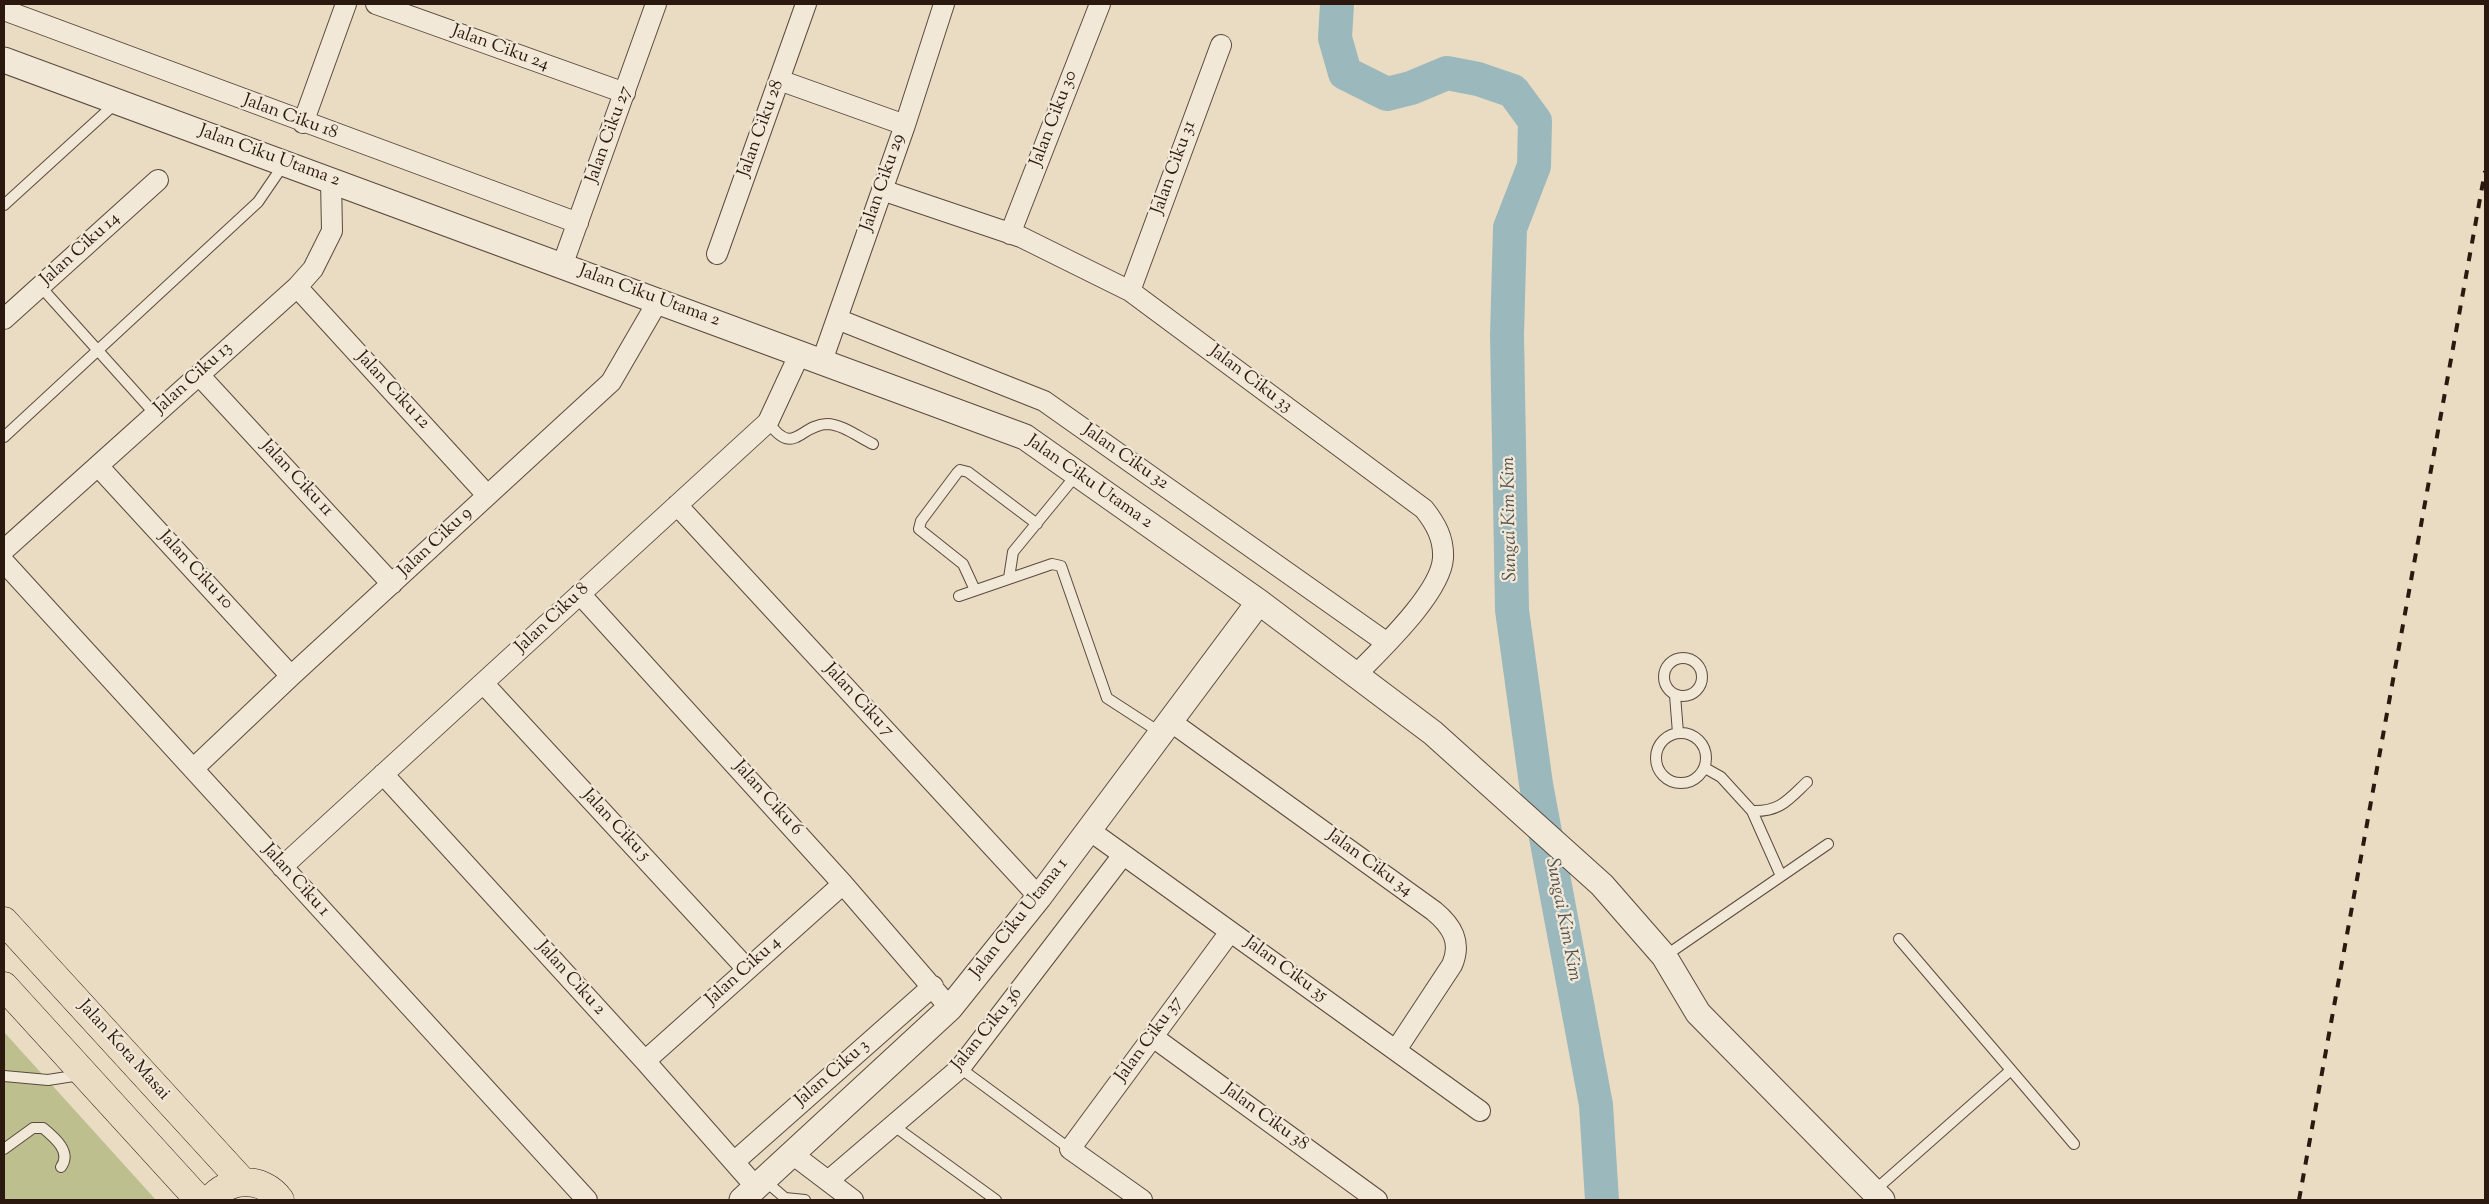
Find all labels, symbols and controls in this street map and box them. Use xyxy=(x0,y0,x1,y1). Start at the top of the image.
street label: Jalan Ciku 24 xyxy=(448,21,552,77)
street label: Jalan Ciku 30 xyxy=(1027,68,1083,170)
street label: Jalan Ciku 28 xyxy=(734,77,790,181)
street label: Jalan Ciku 27 xyxy=(582,83,638,187)
street label: Jalan Ciku 18 xyxy=(240,91,340,145)
street label: Jalan Ciku 31 xyxy=(1148,118,1202,218)
street label: Jalan Ciku Utama 2 xyxy=(195,121,343,193)
street label: Jalan Ciku 29 xyxy=(857,131,911,235)
street label: Jalan Ciku 14 xyxy=(37,209,125,291)
street label: Jalan Ciku Utama 2 xyxy=(575,261,723,333)
street label: Jalan Ciku 13 xyxy=(150,338,238,420)
street label: Jalan Ciku 33 xyxy=(1204,342,1296,418)
street label: Jalan Ciku 12 xyxy=(350,347,434,435)
street label: Jalan Ciku 32 xyxy=(1078,420,1172,496)
street label: Jalan Ciku Utama 2 xyxy=(1022,431,1156,535)
street label: Jalan Ciku 11 xyxy=(255,436,337,522)
water label: Sungai Kim Kim xyxy=(1499,456,1523,582)
street label: Jalan Ciku 9 xyxy=(395,503,477,583)
street label: Jalan Ciku 10 xyxy=(153,527,237,615)
street label: Jalan Ciku 8 xyxy=(511,579,595,659)
street label: Jalan Ciku 7 xyxy=(818,659,898,743)
street label: Jalan Ciku 6 xyxy=(728,757,806,841)
street label: Jalan Ciku 5 xyxy=(576,786,654,866)
street label: Jalan Ciku 34 xyxy=(1322,826,1416,902)
street label: Jalan Ciku 1 xyxy=(257,840,333,922)
street label: Jalan Ciku Utama 1 xyxy=(966,855,1074,983)
water label: Sungai Kim Kim xyxy=(1539,857,1585,983)
street label: Jalan Ciku 4 xyxy=(702,933,786,1011)
street label: Jalan Ciku 35 xyxy=(1239,933,1331,1007)
street label: Jalan Ciku 2 xyxy=(531,937,609,1021)
street label: Jalan Ciku 36 xyxy=(948,984,1028,1076)
street label: Jalan Ciku 37 xyxy=(1112,993,1188,1087)
street label: Jalan Kota Masai xyxy=(73,997,173,1105)
street label: Jalan Ciku 3 xyxy=(791,1036,875,1112)
street label: Jalan Ciku 38 xyxy=(1218,1080,1312,1156)

